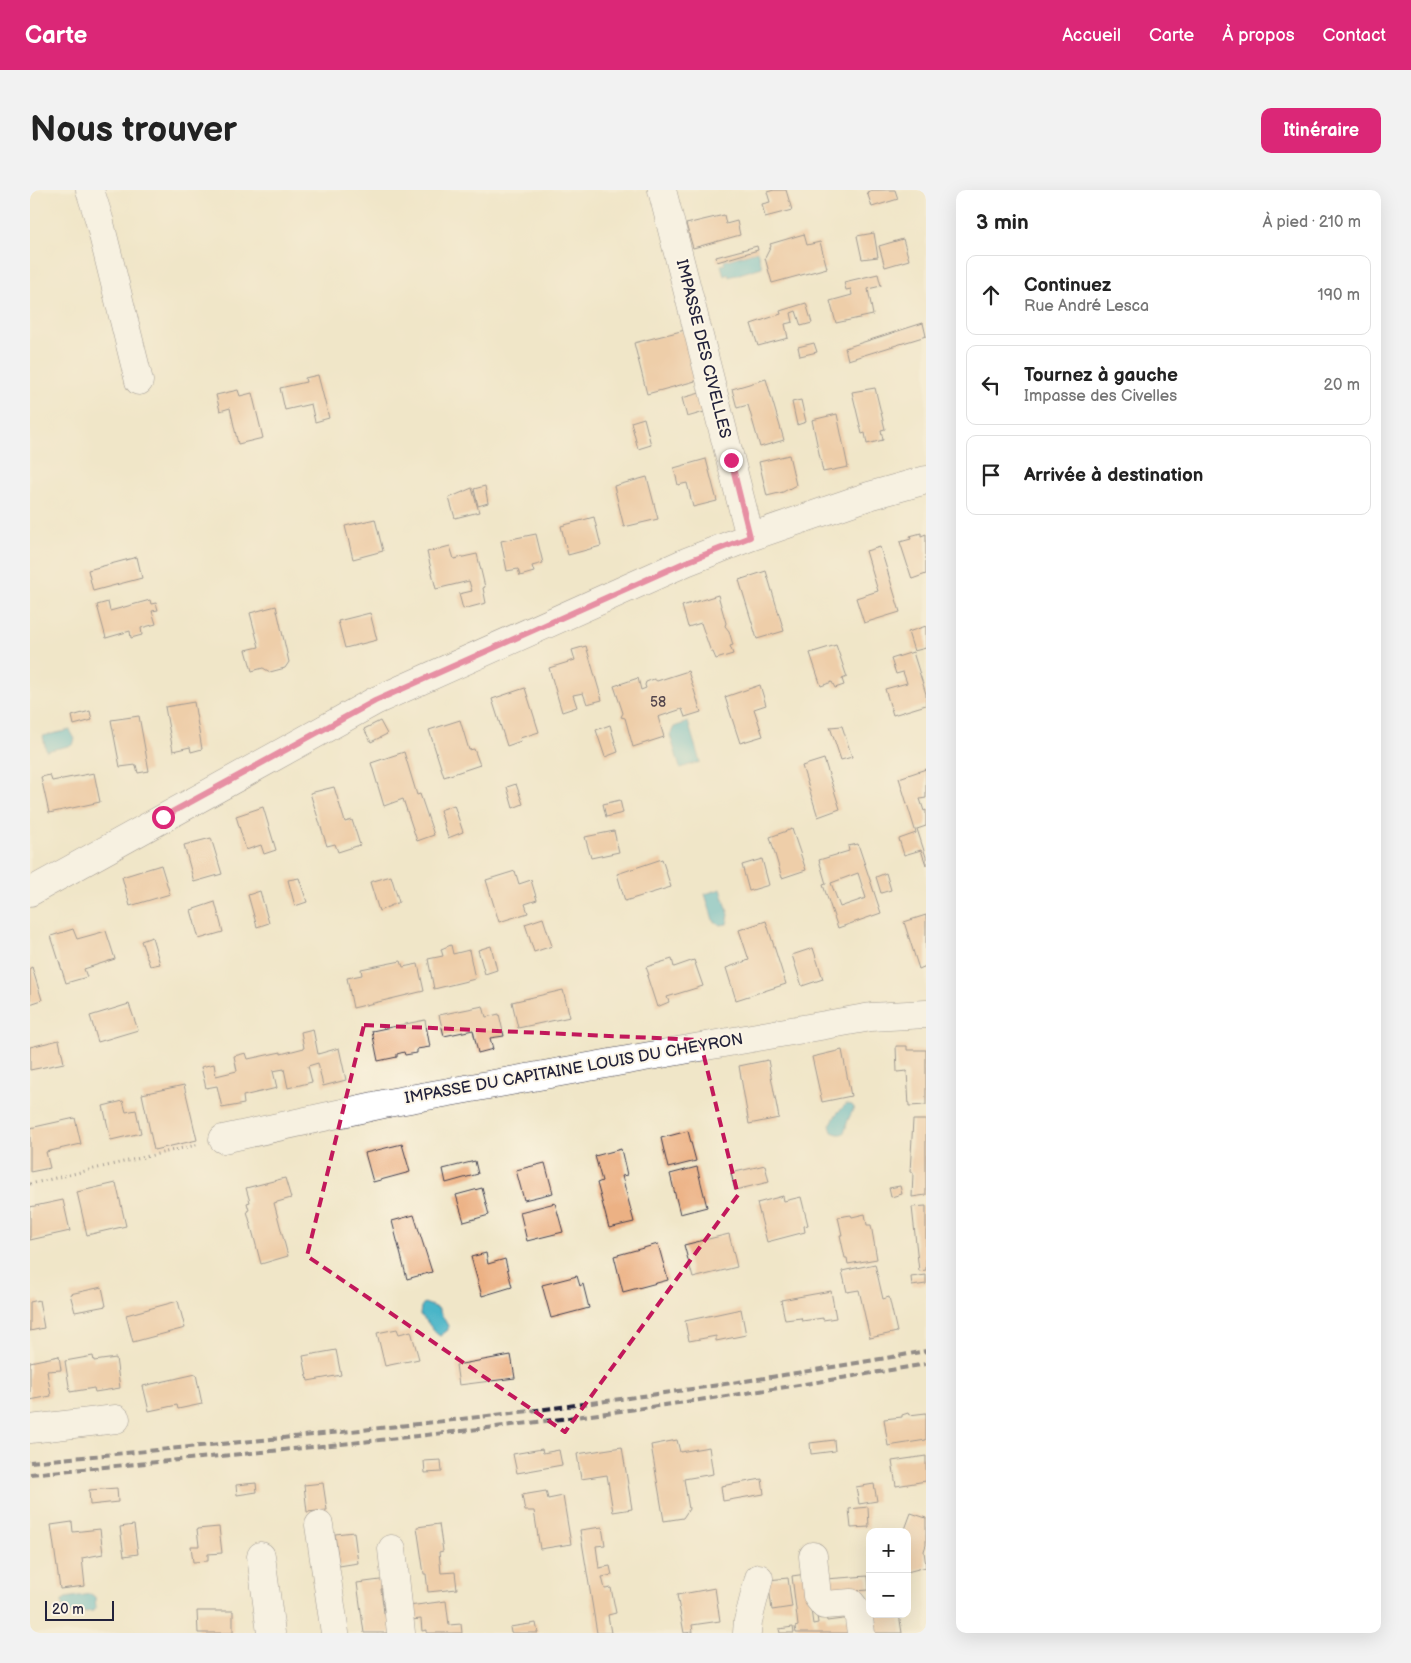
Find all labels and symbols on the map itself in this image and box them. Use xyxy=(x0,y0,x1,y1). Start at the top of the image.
street label: IMPASSE DES CIVELLES xyxy=(672,258,734,440)
route end xyxy=(720,449,743,472)
house number: 58 xyxy=(650,694,666,711)
route start xyxy=(152,806,175,829)
street label: IMPASSE DU CAPITAINE LOUIS DU CHEYRON xyxy=(403,1030,745,1108)
scale bar xyxy=(45,1598,114,1621)

